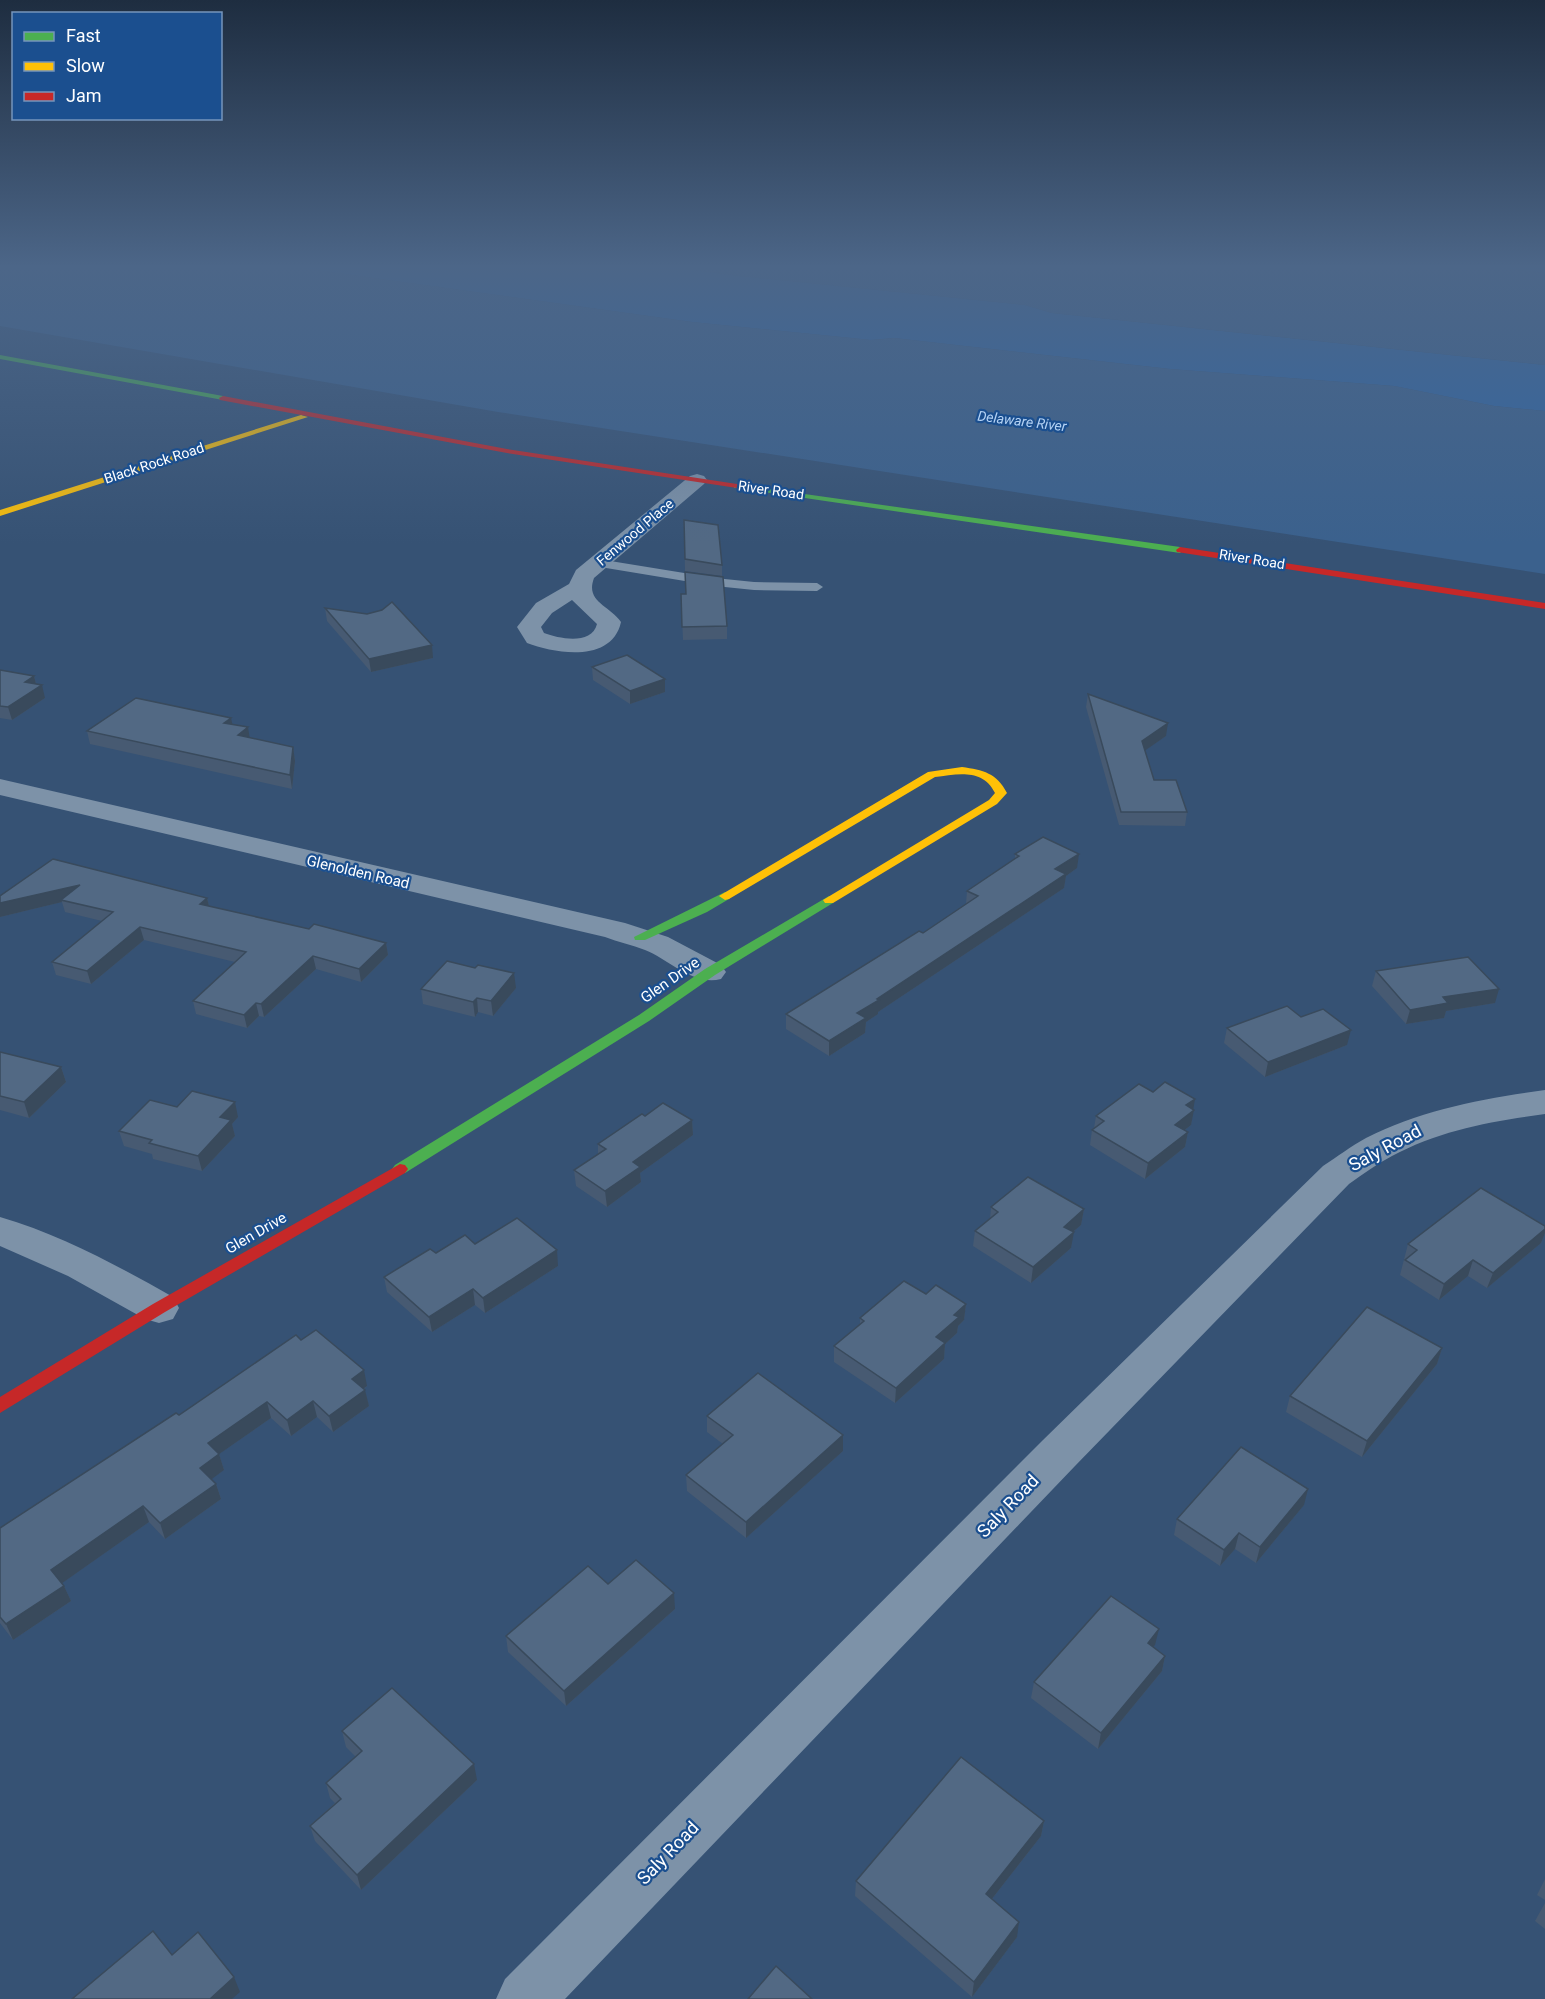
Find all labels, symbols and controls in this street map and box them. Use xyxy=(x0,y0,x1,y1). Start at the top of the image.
legend xyxy=(12,12,222,120)
text: Fast xyxy=(66,25,101,46)
text: Slow xyxy=(66,55,105,76)
text: Jam xyxy=(66,85,102,106)
water label: Delaware River xyxy=(977,408,1068,434)
street label: Black Rock Road xyxy=(102,439,206,487)
street label: River Road xyxy=(737,477,805,503)
street label: Fenwood Place xyxy=(593,495,677,569)
street label: River Road xyxy=(1218,546,1286,572)
street label: Glenolden Road xyxy=(305,851,411,893)
street label: Glen Drive xyxy=(637,953,703,1007)
street label: Saly Road xyxy=(1345,1120,1425,1175)
street label: Glen Drive xyxy=(222,1208,290,1258)
street label: Saly Road xyxy=(973,1470,1043,1541)
street label: Saly Road xyxy=(633,1817,703,1888)

